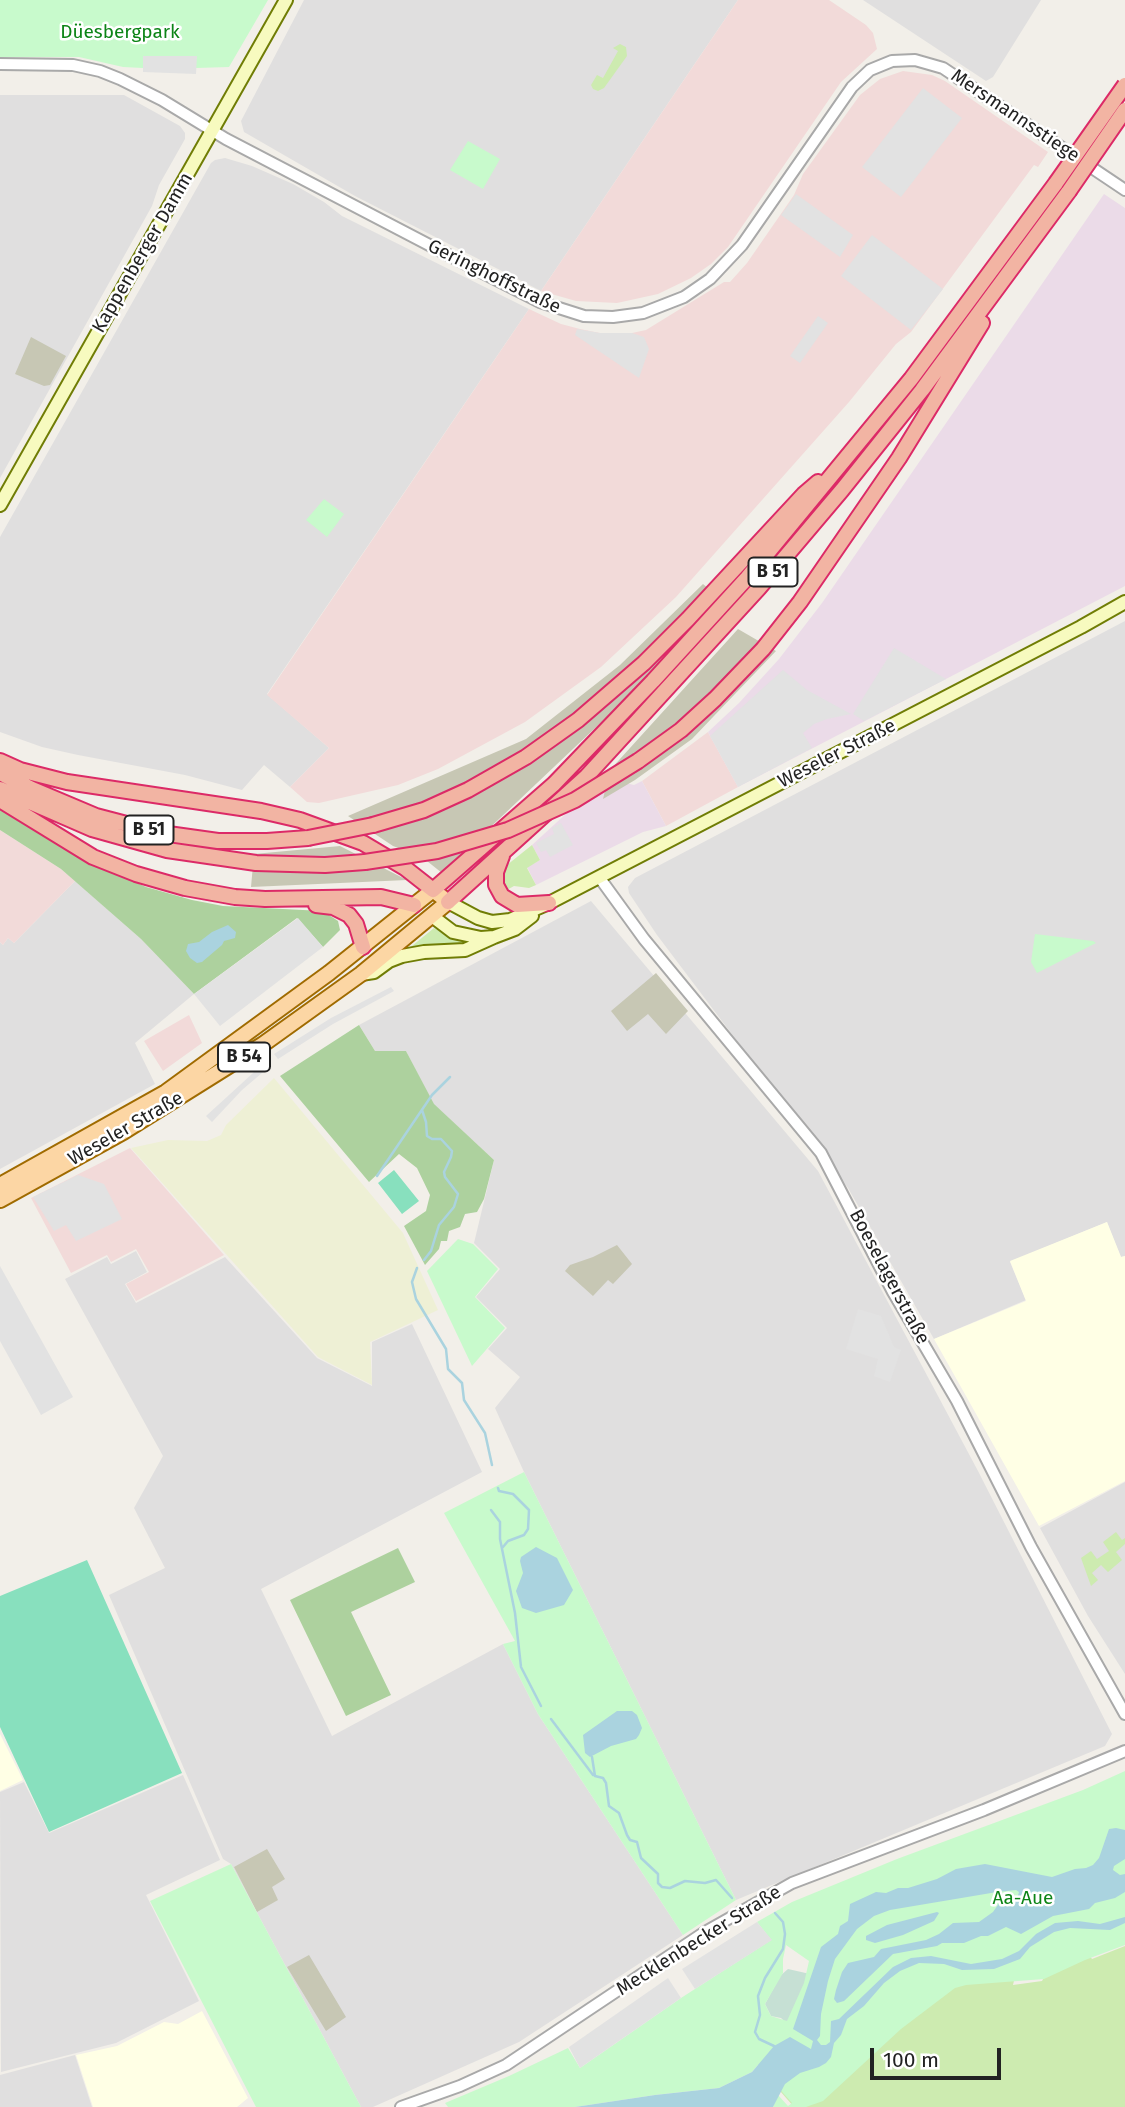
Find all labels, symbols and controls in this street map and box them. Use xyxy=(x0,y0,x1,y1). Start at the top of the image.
park label: Düesbergpark xyxy=(60,22,180,44)
street label: Mersmannsstiege xyxy=(946,65,1084,167)
street label: Kappenberger Damm xyxy=(88,169,198,337)
street label: Geringhoffstraße xyxy=(424,235,564,319)
road number: B 51 xyxy=(748,558,798,586)
street label: Weseler Straße xyxy=(774,715,900,793)
road number: B 51 xyxy=(124,816,174,844)
road number: B 54 xyxy=(218,1042,270,1072)
street label: Weseler Straße xyxy=(64,1087,188,1171)
street label: Boeselagerstraße xyxy=(844,1206,934,1348)
street label: Mecklenbecker Straße xyxy=(612,1881,786,2001)
park label: Aa-Aue xyxy=(993,1888,1053,1910)
scale bar xyxy=(873,2034,1004,2078)
text: 100 m xyxy=(883,2047,939,2073)

